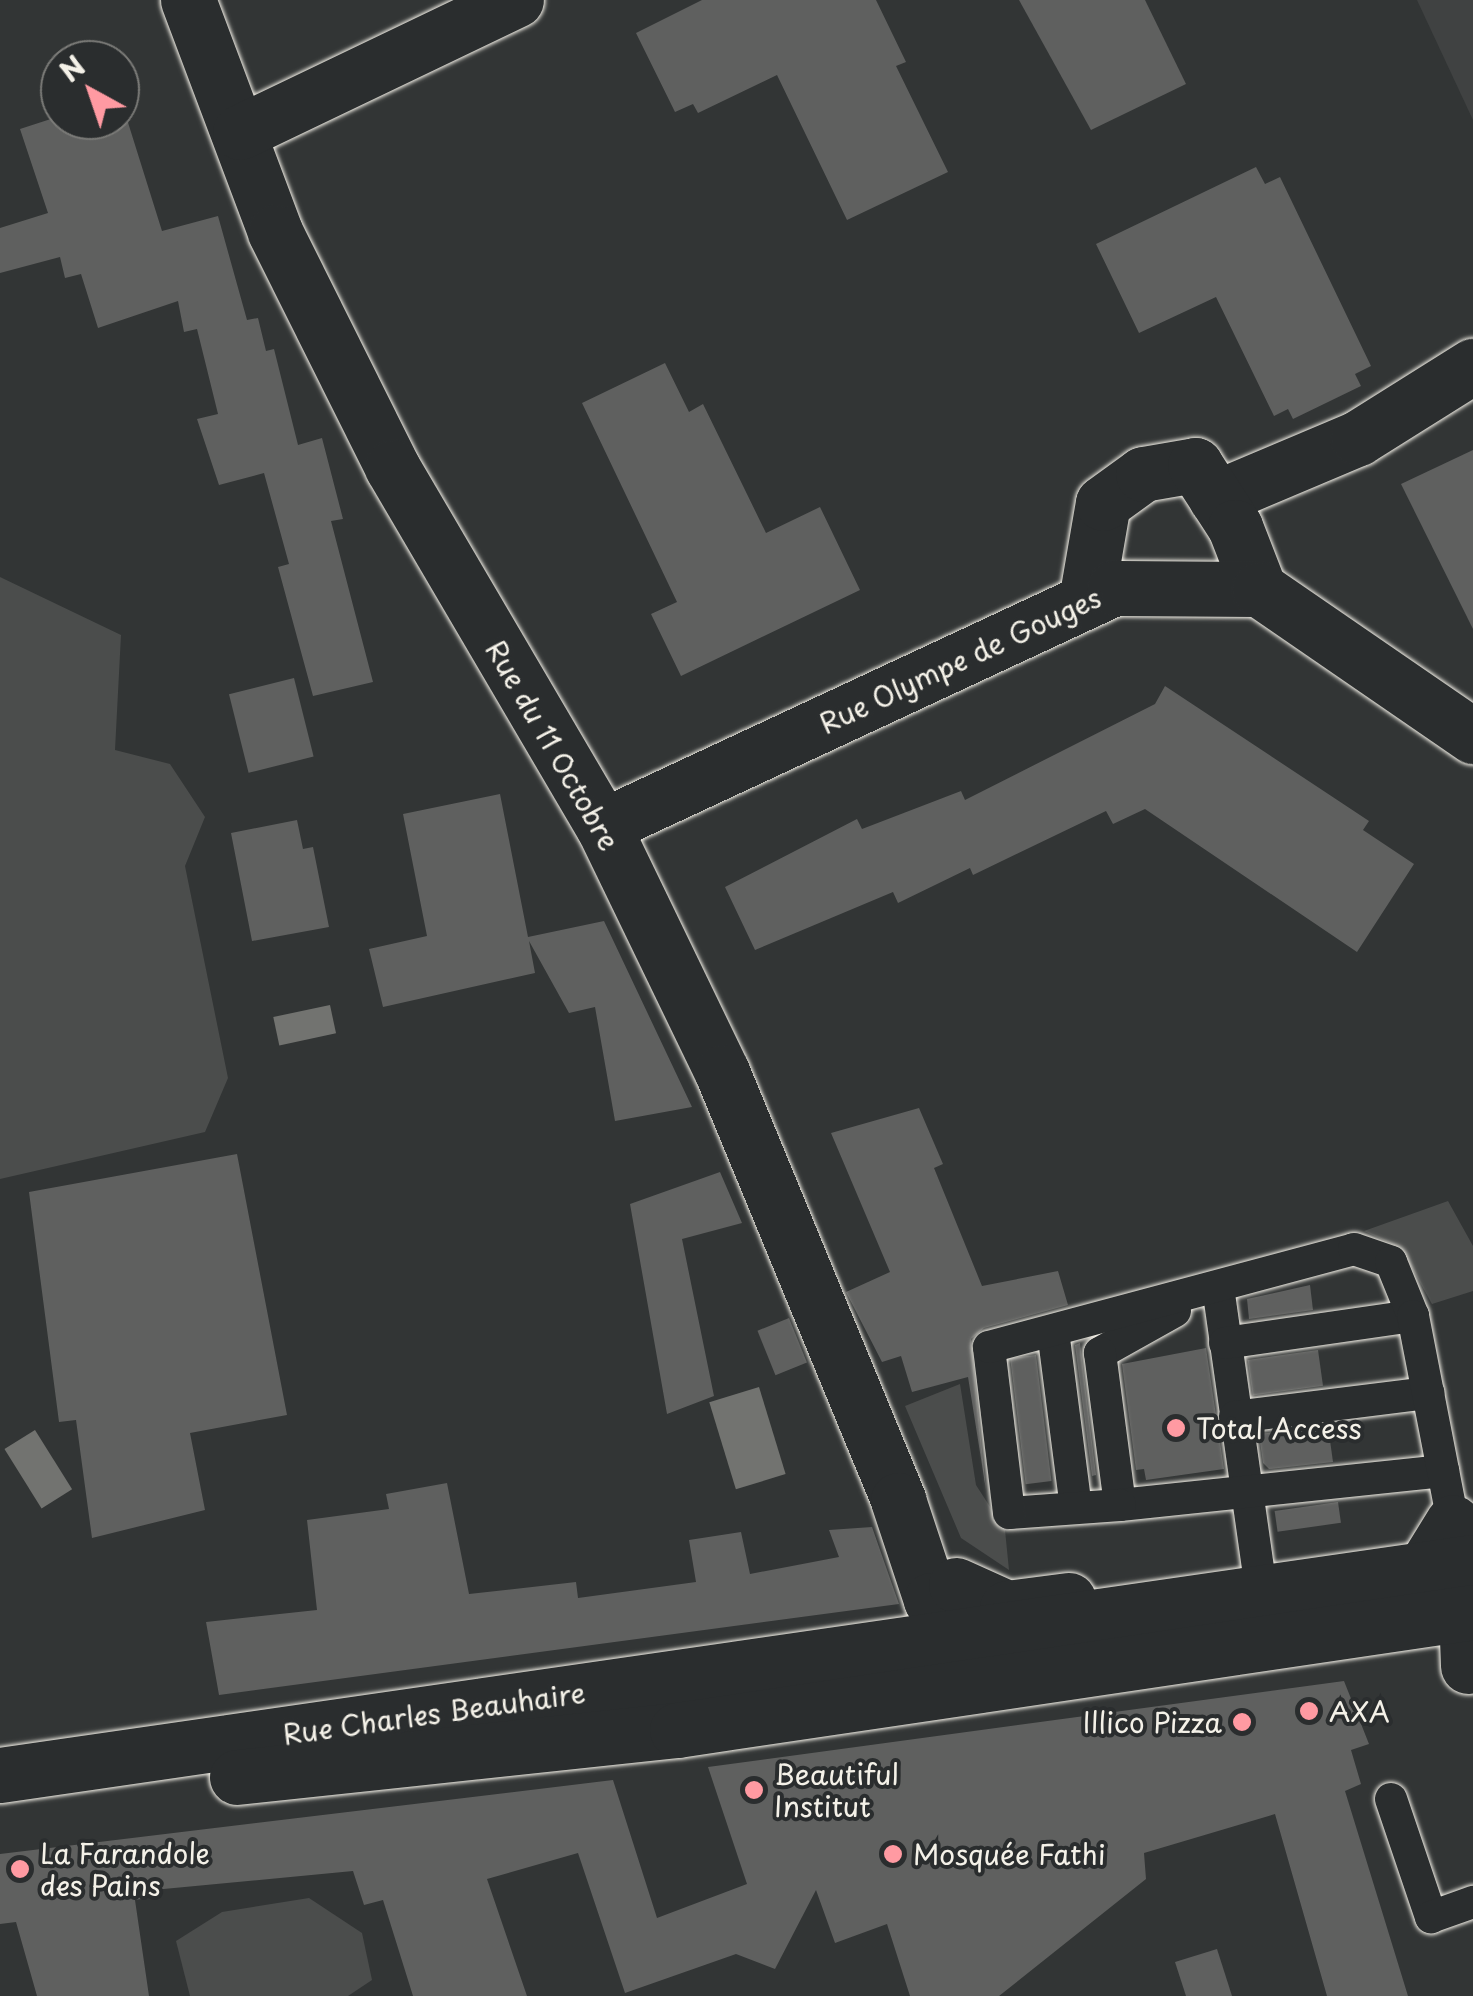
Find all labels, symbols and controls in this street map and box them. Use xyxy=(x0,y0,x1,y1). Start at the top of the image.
north arrow xyxy=(40,40,140,140)
text: N xyxy=(49,45,94,92)
street label: Rue Olympe de Gouges xyxy=(811,579,1109,741)
street label: Rue du 11 Octobre xyxy=(478,632,628,858)
place label: Total Access xyxy=(1196,1411,1363,1445)
marker: Total Access xyxy=(1165,1417,1187,1439)
street label: Rue Charles Beauhaire xyxy=(278,1675,590,1751)
place label: AXA xyxy=(1329,1694,1390,1728)
marker: AXA xyxy=(1298,1700,1320,1722)
place label: Illico Pizza xyxy=(1083,1705,1222,1739)
marker: Illico Pizza xyxy=(1231,1711,1253,1733)
place label: Beautiful Institut xyxy=(774,1757,899,1823)
marker: Beautiful Institut xyxy=(743,1779,765,1801)
place label: La Farandole des Pains xyxy=(40,1836,219,1902)
place label: Mosquée Fathi xyxy=(913,1837,1107,1871)
marker: Mosquée Fathi xyxy=(882,1843,904,1865)
marker: La Farandole des Pains xyxy=(9,1858,31,1880)

